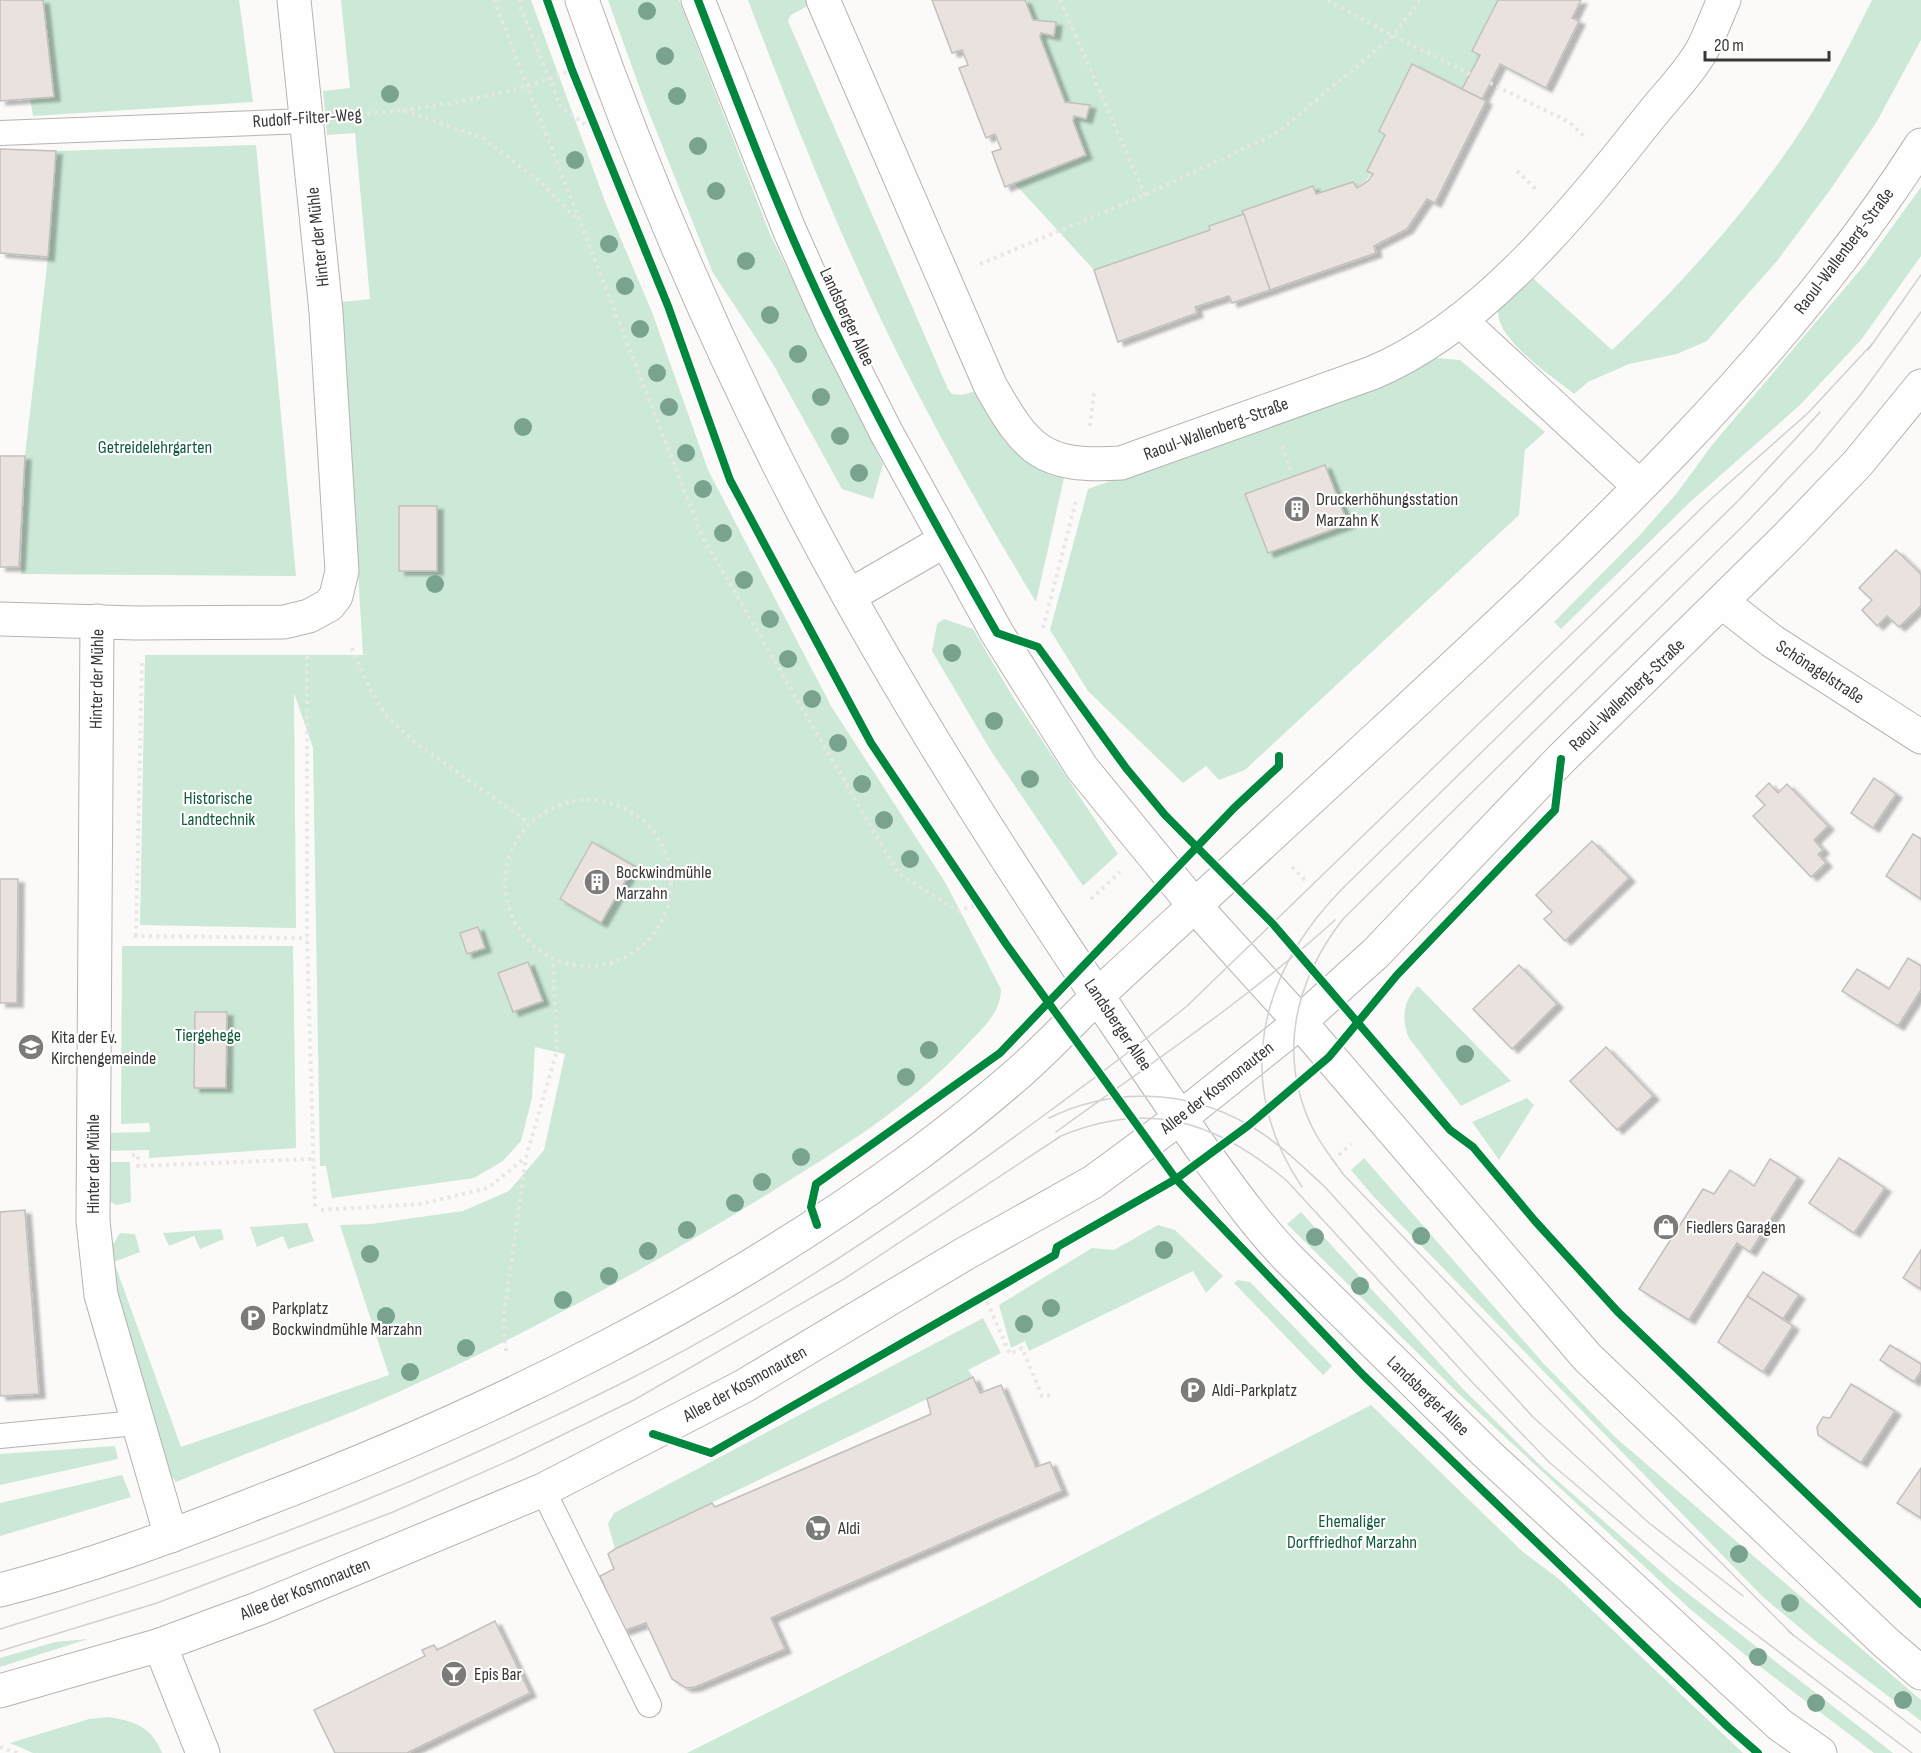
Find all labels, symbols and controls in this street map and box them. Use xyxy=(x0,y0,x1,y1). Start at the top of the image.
scale bar xyxy=(1705,24,1830,62)
text: 20 m xyxy=(1714,35,1744,56)
street label: Rudolf-Filter-Weg xyxy=(252,104,362,132)
street label: Raoul-Wallenberg-Straße xyxy=(1790,184,1898,318)
street label: Hinter der Mühle xyxy=(302,186,334,288)
street label: Landsberger Allee xyxy=(815,264,879,370)
street label: Raoul-Wallenberg-Straße xyxy=(1141,393,1291,465)
park label: Getreidelehrgarten xyxy=(98,437,212,458)
place label: Druckerhöhungsstation Marzahn K xyxy=(1316,489,1458,531)
building icon: Druckerhöhungsstation Marzahn K xyxy=(1282,494,1312,524)
street label: Hinter der Mühle xyxy=(86,629,108,729)
street label: Raoul-Wallenberg-Straße xyxy=(1565,634,1689,756)
street label: Schönagelstraße xyxy=(1772,636,1868,708)
park label: Historische Landtechnik xyxy=(181,788,255,830)
place label: Bockwindmühle Marzahn xyxy=(616,862,712,904)
building icon: Bockwindmühle Marzahn xyxy=(582,867,612,897)
street label: Landsberger Allee xyxy=(1080,975,1156,1075)
park label: Tiergehege xyxy=(175,1025,241,1046)
place label: Kita der Ev. Kirchengemeinde xyxy=(51,1027,156,1069)
school or university icon: Kita der Ev. Kirchengemeinde xyxy=(16,1032,46,1062)
street label: Allee der Kosmonauten xyxy=(1155,1037,1278,1139)
street label: Hinter der Mühle xyxy=(83,1114,104,1214)
shop icon: Fiedlers Garagen xyxy=(1651,1212,1681,1242)
place label: Fiedlers Garagen xyxy=(1686,1217,1786,1238)
place label: Parkplatz Bockwindmühle Marzahn xyxy=(272,1298,422,1340)
parking icon: Parkplatz Bockwindmühle Marzahn xyxy=(238,1303,268,1333)
street label: Allee der Kosmonauten xyxy=(679,1341,810,1427)
street label: Landsberger Allee xyxy=(1383,1352,1473,1440)
parking icon: Aldi-Parkplatz xyxy=(1178,1375,1208,1405)
place label: Aldi-Parkplatz xyxy=(1211,1380,1297,1401)
park label: Ehemaliger Dorffriedhof Marzahn xyxy=(1287,1511,1417,1553)
supermarket icon: Aldi xyxy=(803,1513,833,1543)
place label: Aldi xyxy=(837,1518,860,1539)
street label: Allee der Kosmonauten xyxy=(236,1553,373,1625)
bar icon: Epis Bar xyxy=(439,1659,469,1689)
place label: Epis Bar xyxy=(474,1664,522,1685)

